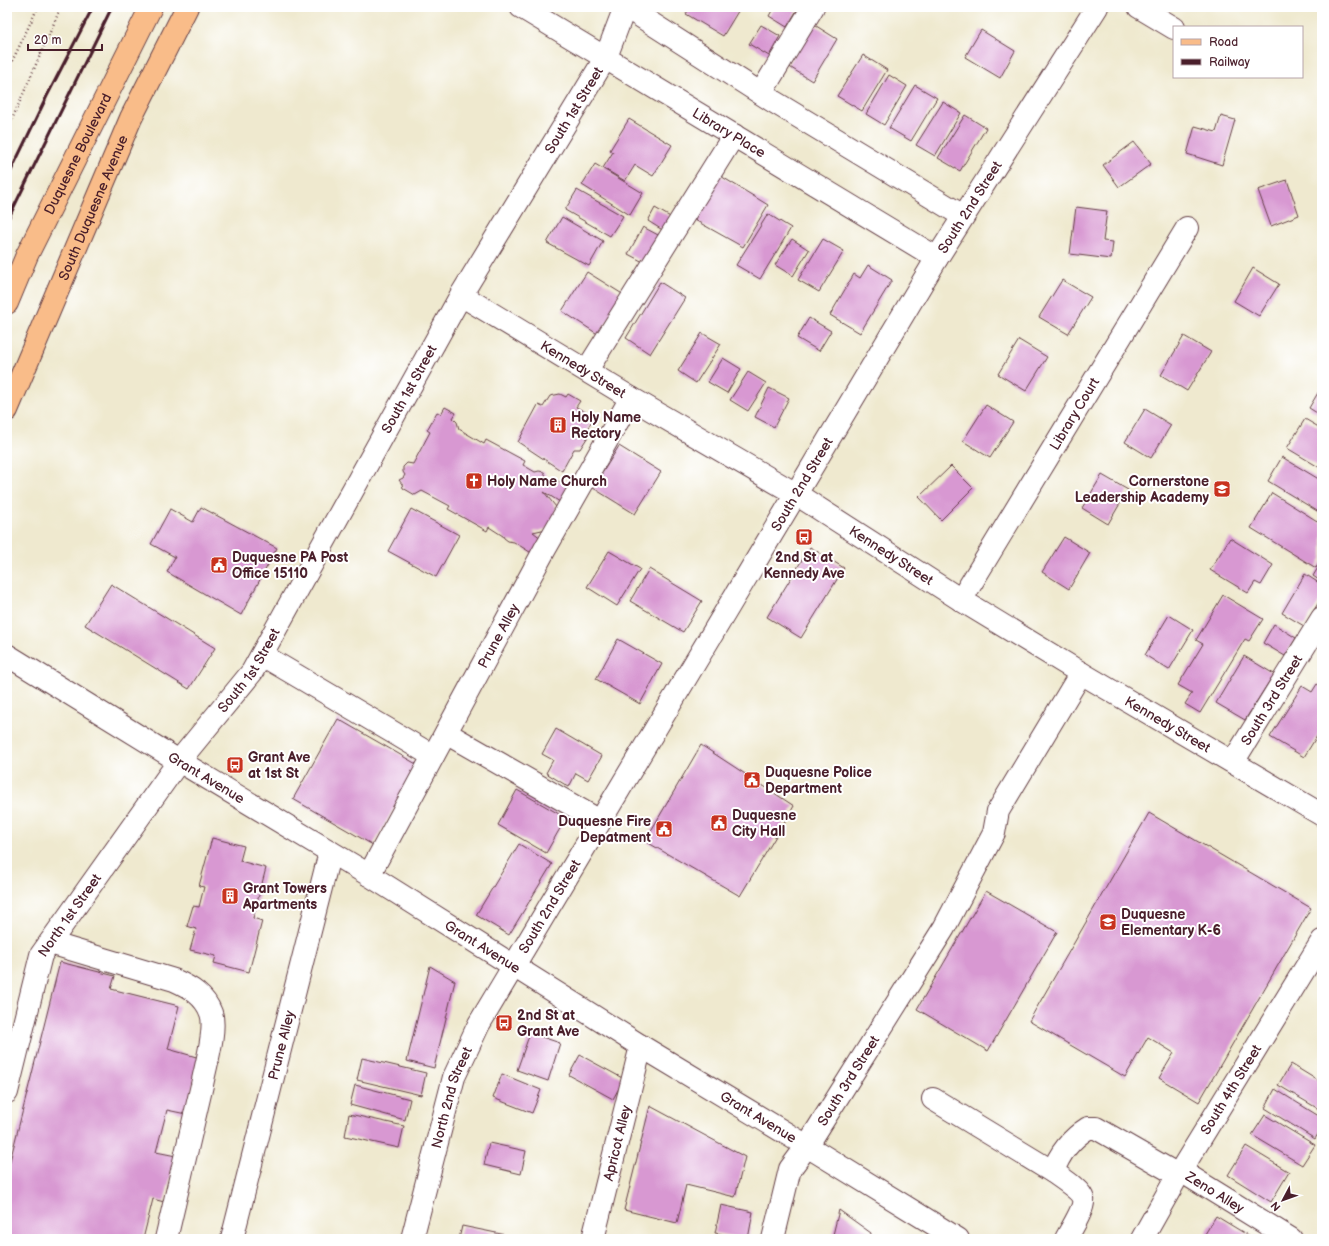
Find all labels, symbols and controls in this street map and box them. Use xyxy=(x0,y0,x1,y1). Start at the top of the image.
scale bar xyxy=(28,26,102,52)
legend xyxy=(1173,26,1303,78)
text: 20 m xyxy=(34,33,61,48)
text: Road xyxy=(1209,35,1238,50)
text: Railway xyxy=(1209,55,1251,70)
street label: South 1st Street xyxy=(541,63,607,157)
street label: Duquesne Boulevard xyxy=(41,91,115,217)
street label: Library Place xyxy=(689,104,768,162)
street label: South Duquesne Avenue xyxy=(55,132,132,283)
street label: South 2nd Street xyxy=(934,157,1006,257)
street label: Kennedy Street xyxy=(537,337,629,402)
street label: South 1st Street xyxy=(378,341,441,436)
street label: Library Court xyxy=(1046,374,1104,453)
place label: Holy Name Rectory xyxy=(571,409,641,442)
building icon: Holy Name Rectory xyxy=(548,415,568,435)
street label: South 2nd Street xyxy=(768,434,837,534)
church icon: Holy Name Church xyxy=(464,471,484,491)
place label: Holy Name Church xyxy=(487,473,607,490)
place label: Cornerstone Leadership Academy xyxy=(1075,473,1210,506)
school or university icon: Cornerstone Leadership Academy xyxy=(1212,479,1232,499)
street label: Kennedy Street xyxy=(846,522,937,589)
bus stop icon: 2nd St at Kennedy Ave xyxy=(794,527,814,547)
place label: Duquesne PA Post Office 15110 xyxy=(232,549,348,582)
place label: 2nd St at Kennedy Ave xyxy=(763,549,845,582)
public building icon: Duquesne PA Post Office 15110 xyxy=(209,555,229,575)
street label: Prune Alley xyxy=(474,600,523,671)
street label: South 1st Street xyxy=(214,625,284,716)
street label: South 3rd Street xyxy=(1237,651,1307,749)
street label: Kennedy Street xyxy=(1122,693,1214,757)
street label: Grant Avenue xyxy=(165,748,248,807)
place label: Grant Ave at 1st St xyxy=(248,749,310,782)
bus stop icon: Grant Ave at 1st St xyxy=(225,755,245,775)
place label: Duquesne Police Department xyxy=(765,764,872,797)
public building icon: Duquesne Police Department xyxy=(742,770,762,790)
place label: Duquesne City Hall xyxy=(732,807,796,840)
place label: Duquesne Fire Depatment xyxy=(558,813,651,846)
public building icon: Duquesne City Hall xyxy=(709,813,729,833)
public building icon: Duquesne Fire Depatment xyxy=(654,819,674,839)
street label: South 2nd Street xyxy=(515,856,585,957)
street label: North 1st Street xyxy=(34,870,106,960)
place label: Grant Towers Apartments xyxy=(242,880,327,913)
building icon: Grant Towers Apartments xyxy=(220,886,240,906)
place label: Duquesne Elementary K-6 xyxy=(1121,906,1221,939)
school or university icon: Duquesne Elementary K-6 xyxy=(1098,912,1118,932)
street label: Grant Avenue xyxy=(441,917,524,977)
place label: 2nd St at Grant Ave xyxy=(517,1007,579,1040)
street label: Prune Alley xyxy=(265,1008,299,1082)
bus stop icon: 2nd St at Grant Ave xyxy=(494,1013,514,1033)
street label: South 3rd Street xyxy=(814,1032,884,1129)
street label: South 4th Street xyxy=(1197,1041,1266,1138)
street label: North 2nd Street xyxy=(428,1044,476,1150)
street label: Grant Avenue xyxy=(717,1088,800,1147)
street label: Apricot Alley xyxy=(600,1103,635,1183)
street label: Zeno Alley xyxy=(1181,1167,1248,1217)
north arrow xyxy=(1263,1180,1303,1220)
text: N xyxy=(1268,1199,1283,1214)

